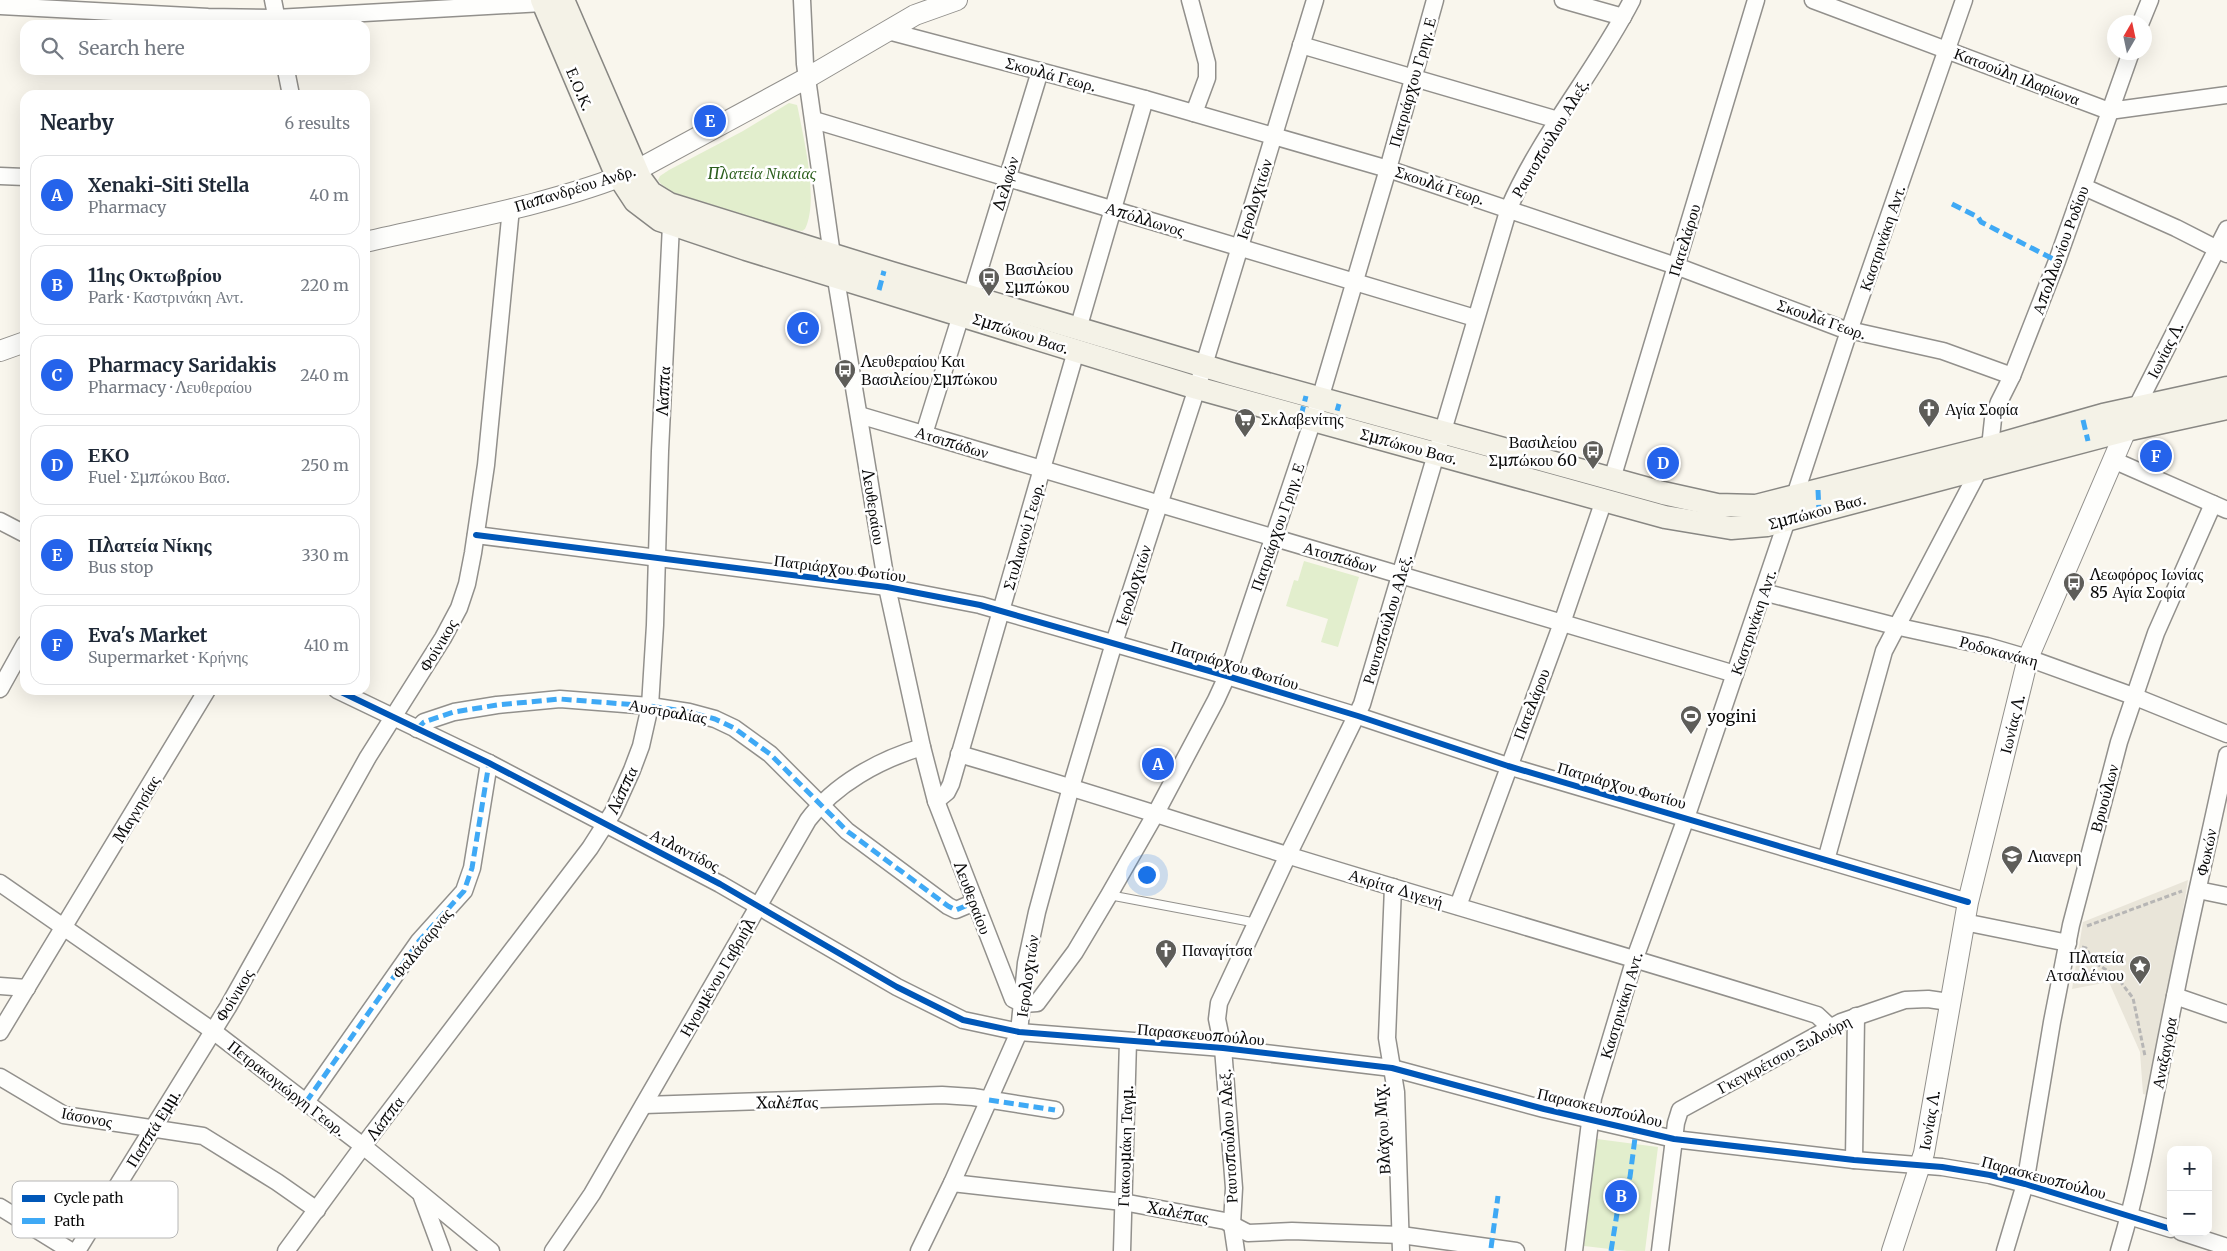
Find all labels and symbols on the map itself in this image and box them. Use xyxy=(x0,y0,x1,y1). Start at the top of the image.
street label: Πατριάρχου Γρηγ. Ε xyxy=(1384,15,1440,149)
north arrow xyxy=(2107,15,2152,60)
street label: Κατσούλη Ιλαρίωνα xyxy=(1951,43,2083,109)
street label: Σκουλά Γεωρ. xyxy=(1003,52,1099,96)
street label: Ε.Ο.Κ. xyxy=(562,64,598,114)
street label: Ραυτοπούλου Αλεξ. xyxy=(1507,75,1593,201)
pin: E xyxy=(694,102,726,140)
street label: Δελφών xyxy=(987,154,1023,214)
street label: Ιερολοχιτών xyxy=(1232,156,1276,242)
street label: Παπανδρέου Ανδρ. xyxy=(512,160,638,216)
street label: Σκουλά Γεωρ. xyxy=(1393,161,1487,209)
park label: Πλατεία Νικαίας xyxy=(708,163,817,183)
street label: Καστρινάκη Αντ. xyxy=(1855,182,1909,294)
street label: Απολλωνίου Ροδίου xyxy=(2027,183,2093,317)
street label: Απόλλωνος xyxy=(1103,198,1188,241)
street label: Πατελάρου xyxy=(1664,201,1705,279)
place label: Βασιλείου Σμπώκου xyxy=(1005,259,1073,297)
bus stop icon: Βασιλείου Σμπώκου xyxy=(977,266,1001,297)
street label: Σκουλά Γεωρ. xyxy=(1775,294,1869,344)
street label: Σμπώκου Βασ. xyxy=(970,308,1072,358)
pin: C xyxy=(787,309,819,347)
street label: Ιωνίας Λ. xyxy=(2142,318,2188,382)
place label: Λευθεραίου Και Βασιλείου Σμπώκου xyxy=(860,351,998,389)
bus stop icon: Λευθεραίου Και Βασιλείου Σμπώκου xyxy=(833,358,857,389)
street label: Λάππα xyxy=(652,365,674,417)
church icon: Αγία Σοφία xyxy=(1917,397,1941,428)
place label: Αγία Σοφία xyxy=(1945,399,2019,419)
supermarket icon: Σκλαβενίτης xyxy=(1233,407,1257,438)
place label: Σκλαβενίτης xyxy=(1261,409,1344,429)
street label: Ατσιπάδων xyxy=(913,421,991,463)
street label: Σμπώκου Βασ. xyxy=(1358,423,1460,469)
place label: Βασιλείου Σμπώκου 60 xyxy=(1489,432,1577,470)
pin: F xyxy=(2140,437,2172,475)
bus stop icon: Βασιλείου Σμπώκου 60 xyxy=(1581,439,1605,470)
pin: D xyxy=(1647,444,1679,482)
street label: Πατριάρχου Γρηγ. Ε xyxy=(1246,460,1308,594)
street label: Λευθεραίου xyxy=(858,467,890,546)
street label: Στυλιανού Γεωρ. xyxy=(998,480,1048,592)
street label: Σμπώκου Βασ. xyxy=(1766,488,1868,534)
street label: Ατσιπάδων xyxy=(1301,537,1379,577)
street label: Ιερολοχιτών xyxy=(1111,542,1155,628)
street label: Πατριάρχου Φωτίου xyxy=(773,550,907,586)
street label: Ραυτοπούλου Αλεξ. xyxy=(1358,552,1416,686)
place label: Λεωφόρος Ιωνίας 85 Αγία Σοφία xyxy=(2089,564,2204,602)
street label: Καστρινάκη Αντ. xyxy=(1726,566,1780,678)
bus stop icon: Λεωφόρος Ιωνίας 85 Αγία Σοφία xyxy=(2062,571,2086,602)
street label: Φοίνικος xyxy=(415,615,462,675)
street label: Ροδοκανάκη xyxy=(1957,631,2041,671)
street label: Πατριάρχου Φωτίου xyxy=(1168,636,1302,694)
street label: Πατελάρου xyxy=(1508,665,1554,742)
street label: Ιωνίας Λ. xyxy=(1995,692,2029,756)
street label: Αυστραλίας xyxy=(627,694,709,728)
sports icon: yogini xyxy=(1679,704,1703,735)
place label: yogini xyxy=(1707,706,1756,726)
pin: A xyxy=(1142,745,1174,783)
street label: Πατριάρχου Φωτίου xyxy=(1555,757,1689,813)
street label: Βρυούλων xyxy=(2085,762,2123,834)
street label: Λάππα xyxy=(602,763,642,818)
street label: Μαγνησίας xyxy=(108,771,164,846)
street label: Ατλαντίδος xyxy=(647,824,724,876)
street label: Φωκών xyxy=(2191,826,2221,878)
school or university icon: Λιανερη xyxy=(2000,844,2024,875)
place label: Λιανερη xyxy=(2027,846,2082,866)
street label: Λευθεραίου xyxy=(950,858,996,937)
your location xyxy=(1134,862,1160,888)
street label: Ακρίτα Διγενή xyxy=(1346,864,1446,912)
street label: Φαλάσαρνας xyxy=(388,903,457,982)
street label: Ηγουμένου Γαβριήλ xyxy=(675,913,759,1040)
street label: Ιερολοχιτών xyxy=(1011,933,1043,1019)
church icon: Παναγίτσα xyxy=(1154,938,1178,969)
place label: Παναγίτσα xyxy=(1182,940,1253,960)
place label: Πλατεία Ατσαλένιου xyxy=(2046,947,2125,985)
street label: Καστρινάκη Αντ. xyxy=(1595,949,1647,1061)
place icon: Πλατεία Ατσαλένιου xyxy=(2128,954,2152,985)
street label: Φοίνικος xyxy=(211,965,258,1025)
street label: Γκεγκρέτσου Ξυλούρη xyxy=(1714,1010,1854,1098)
street label: Αναξαγόρα xyxy=(2147,1015,2181,1090)
street label: Παρασκευοπούλου xyxy=(1136,1018,1266,1050)
street label: Πετρακογιώργη Γεωρ. xyxy=(224,1036,350,1140)
street label: Ραυτοπούλου Αλεξ. xyxy=(1214,1068,1242,1204)
street label: Βλάχου Μιχ. xyxy=(1370,1083,1394,1175)
street label: Παρασκευοπούλου xyxy=(1535,1083,1665,1131)
street label: Παππά Εμμ. xyxy=(121,1085,185,1171)
street label: Γιακουμάκη Ταγμ. xyxy=(1113,1085,1137,1207)
street label: Ιωνίας Λ. xyxy=(1914,1088,1944,1152)
street label: Χαλέπας xyxy=(756,1091,819,1113)
street label: Λάππα xyxy=(361,1092,408,1145)
street label: Ιάσονος xyxy=(60,1102,115,1132)
street label: Παρασκευοπούλου xyxy=(1980,1151,2108,1203)
pin: B xyxy=(1605,1177,1637,1215)
legend xyxy=(12,1181,178,1238)
text: Cycle path xyxy=(54,1189,124,1207)
street label: Χαλέπας xyxy=(1146,1197,1211,1227)
text: Path xyxy=(54,1212,85,1230)

